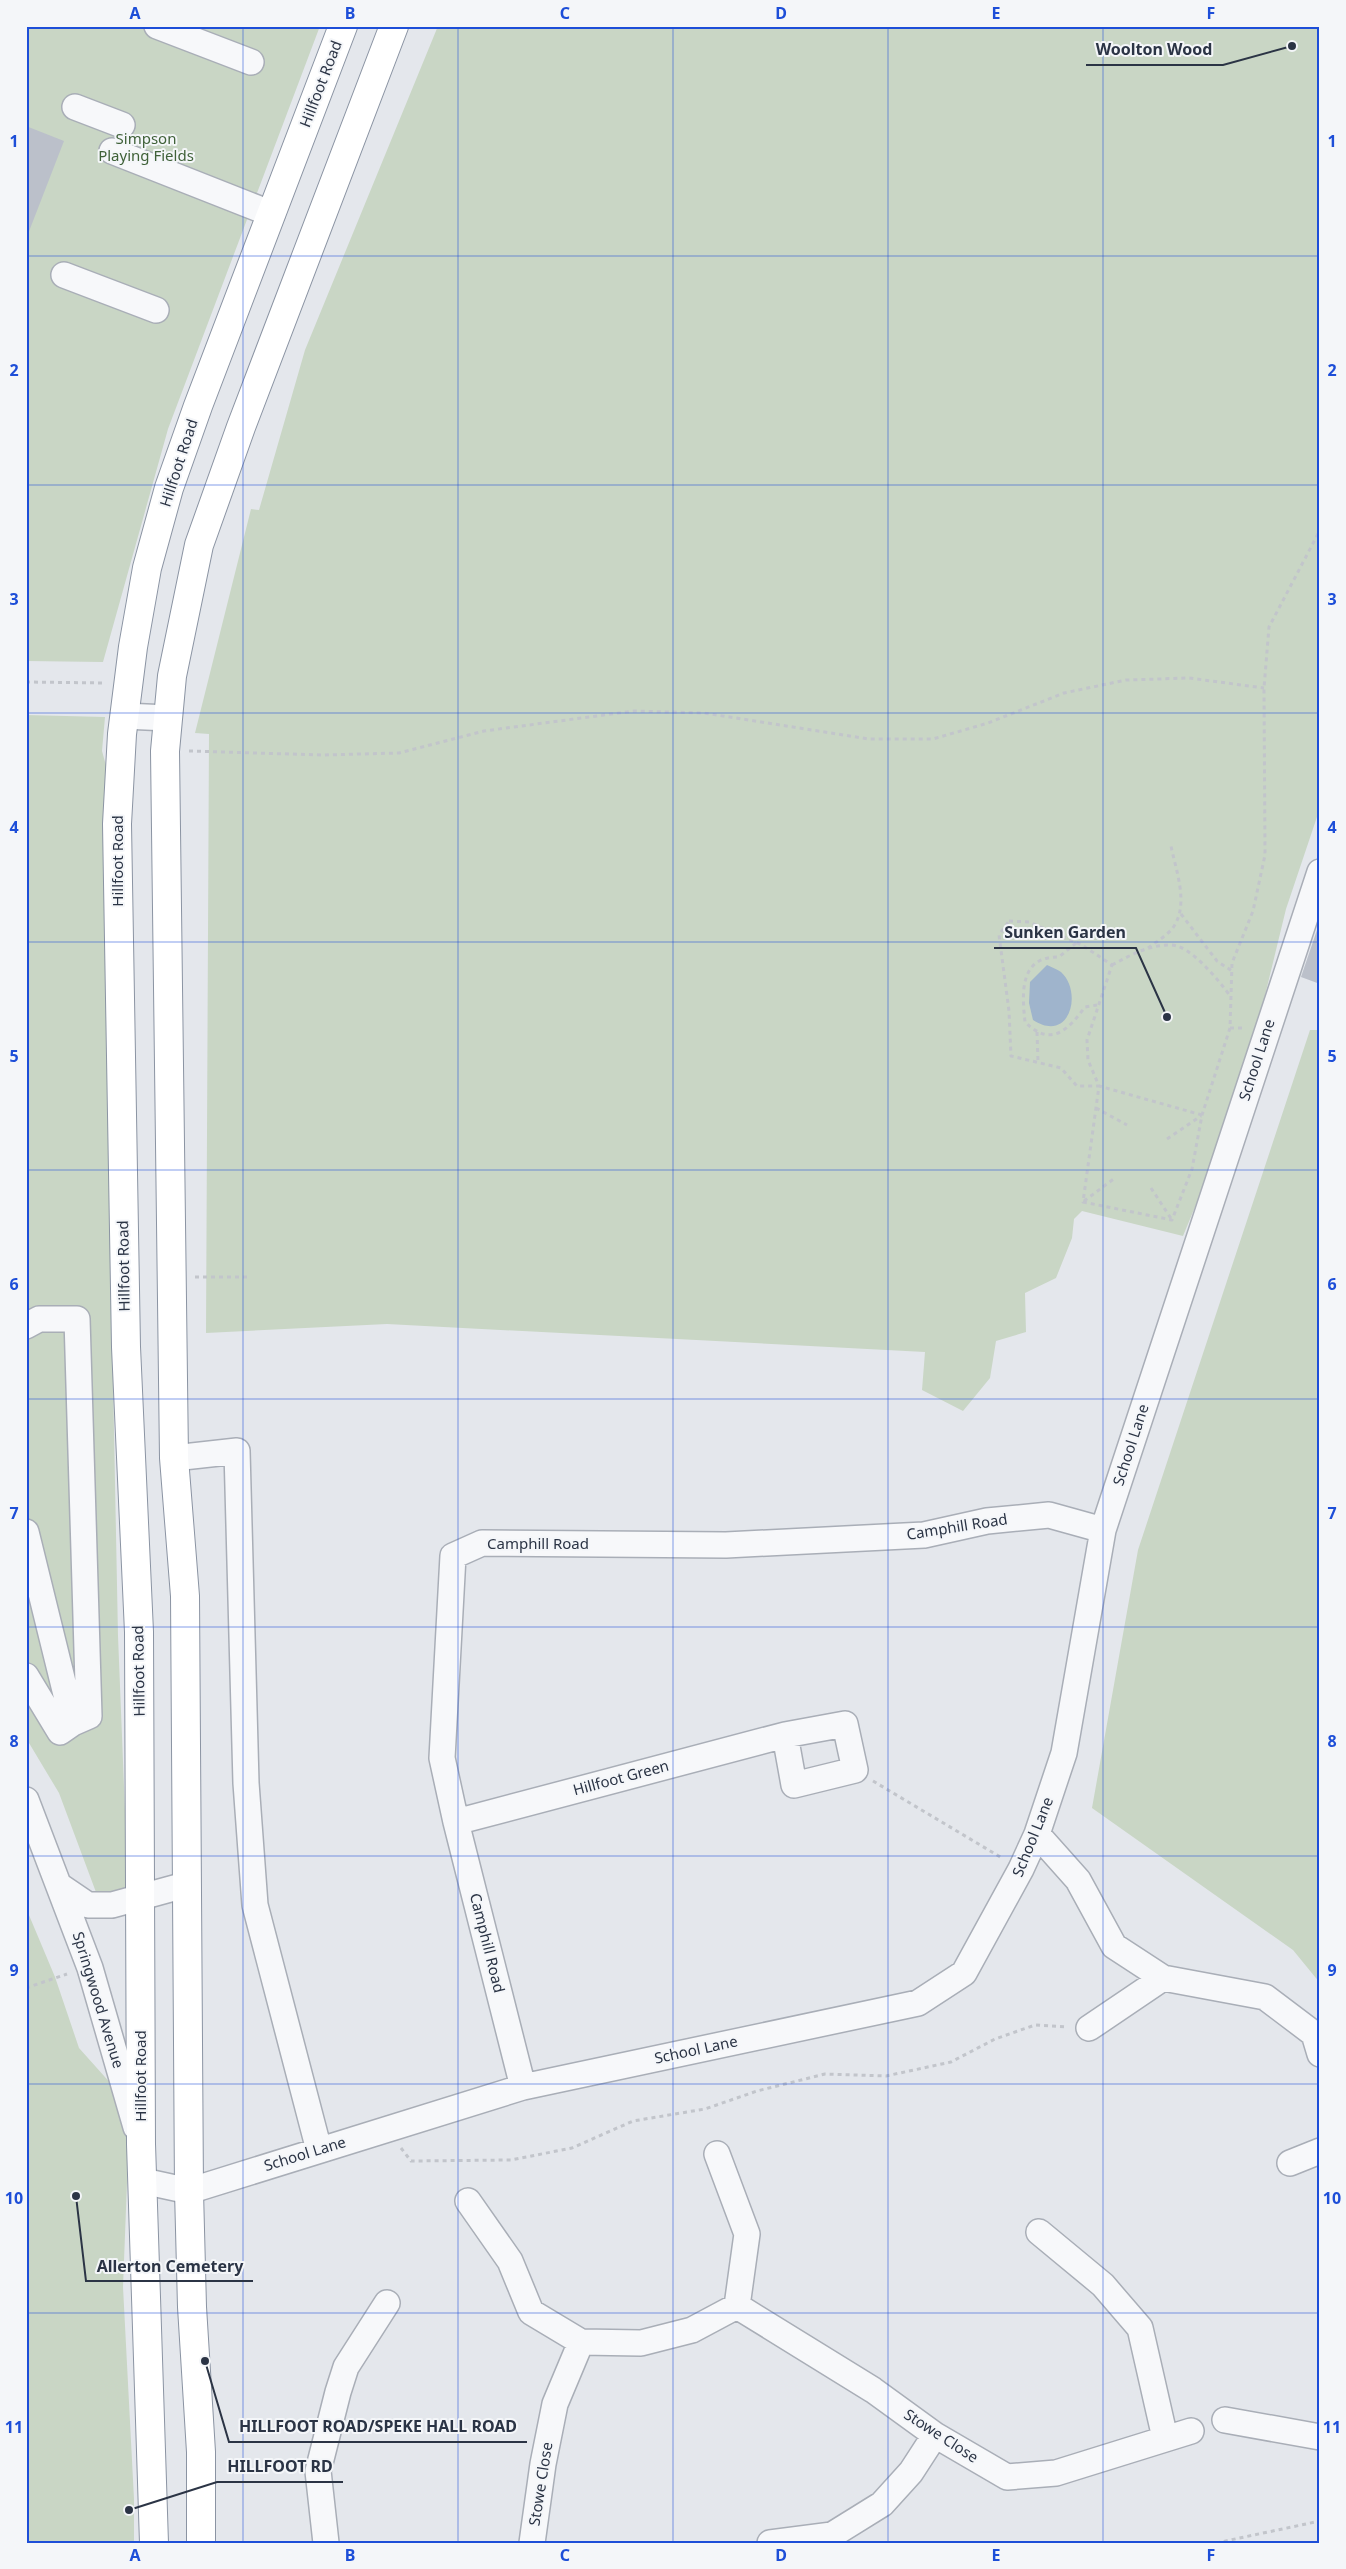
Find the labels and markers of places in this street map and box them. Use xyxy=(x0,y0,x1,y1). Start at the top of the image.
callout: Woolton Wood xyxy=(1086,34,1223,65)
callout: Sunken Garden xyxy=(994,917,1136,948)
callout: Allerton Cemetery xyxy=(86,2250,253,2281)
callout: HILLFOOT ROAD/SPEKE HALL ROAD xyxy=(229,2411,527,2442)
callout: HILLFOOT RD xyxy=(217,2451,343,2482)

